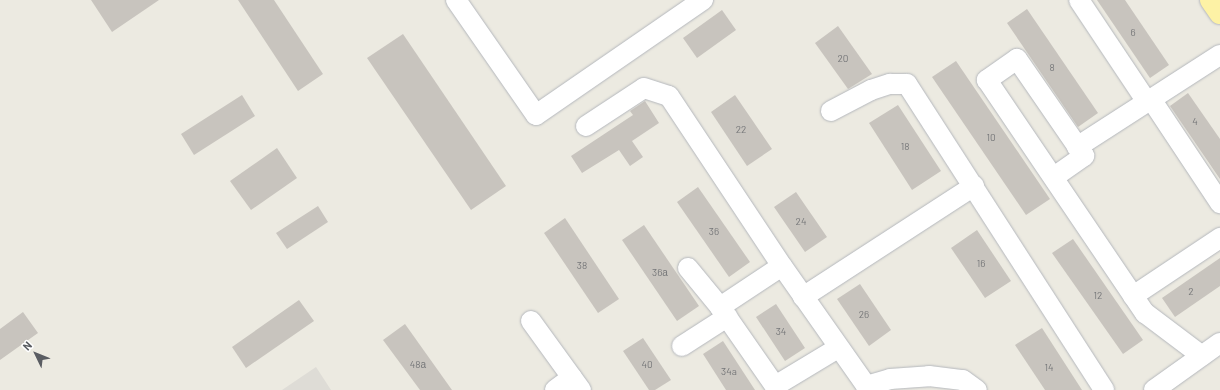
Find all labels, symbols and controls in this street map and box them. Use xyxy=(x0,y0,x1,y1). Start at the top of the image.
house number: 6 xyxy=(1130,27,1136,39)
house number: 20 xyxy=(837,53,849,65)
house number: 8 xyxy=(1049,62,1055,74)
house number: 4 xyxy=(1192,116,1198,128)
house number: 22 xyxy=(736,124,746,136)
house number: 10 xyxy=(986,132,996,144)
house number: 18 xyxy=(901,141,909,153)
house number: 24 xyxy=(796,216,806,228)
house number: 36 xyxy=(709,226,719,238)
house number: 16 xyxy=(977,258,985,270)
house number: 38 xyxy=(577,260,587,272)
house number: 36а xyxy=(652,267,668,279)
house number: 2 xyxy=(1188,286,1194,298)
house number: 12 xyxy=(1094,290,1102,302)
house number: 26 xyxy=(859,309,869,321)
house number: 34 xyxy=(776,326,786,338)
north arrow xyxy=(16,334,56,374)
text: N xyxy=(20,338,34,353)
house number: 48а xyxy=(410,359,426,371)
house number: 40 xyxy=(641,359,653,371)
house number: 14 xyxy=(1044,362,1054,374)
house number: 34a xyxy=(721,366,737,378)

